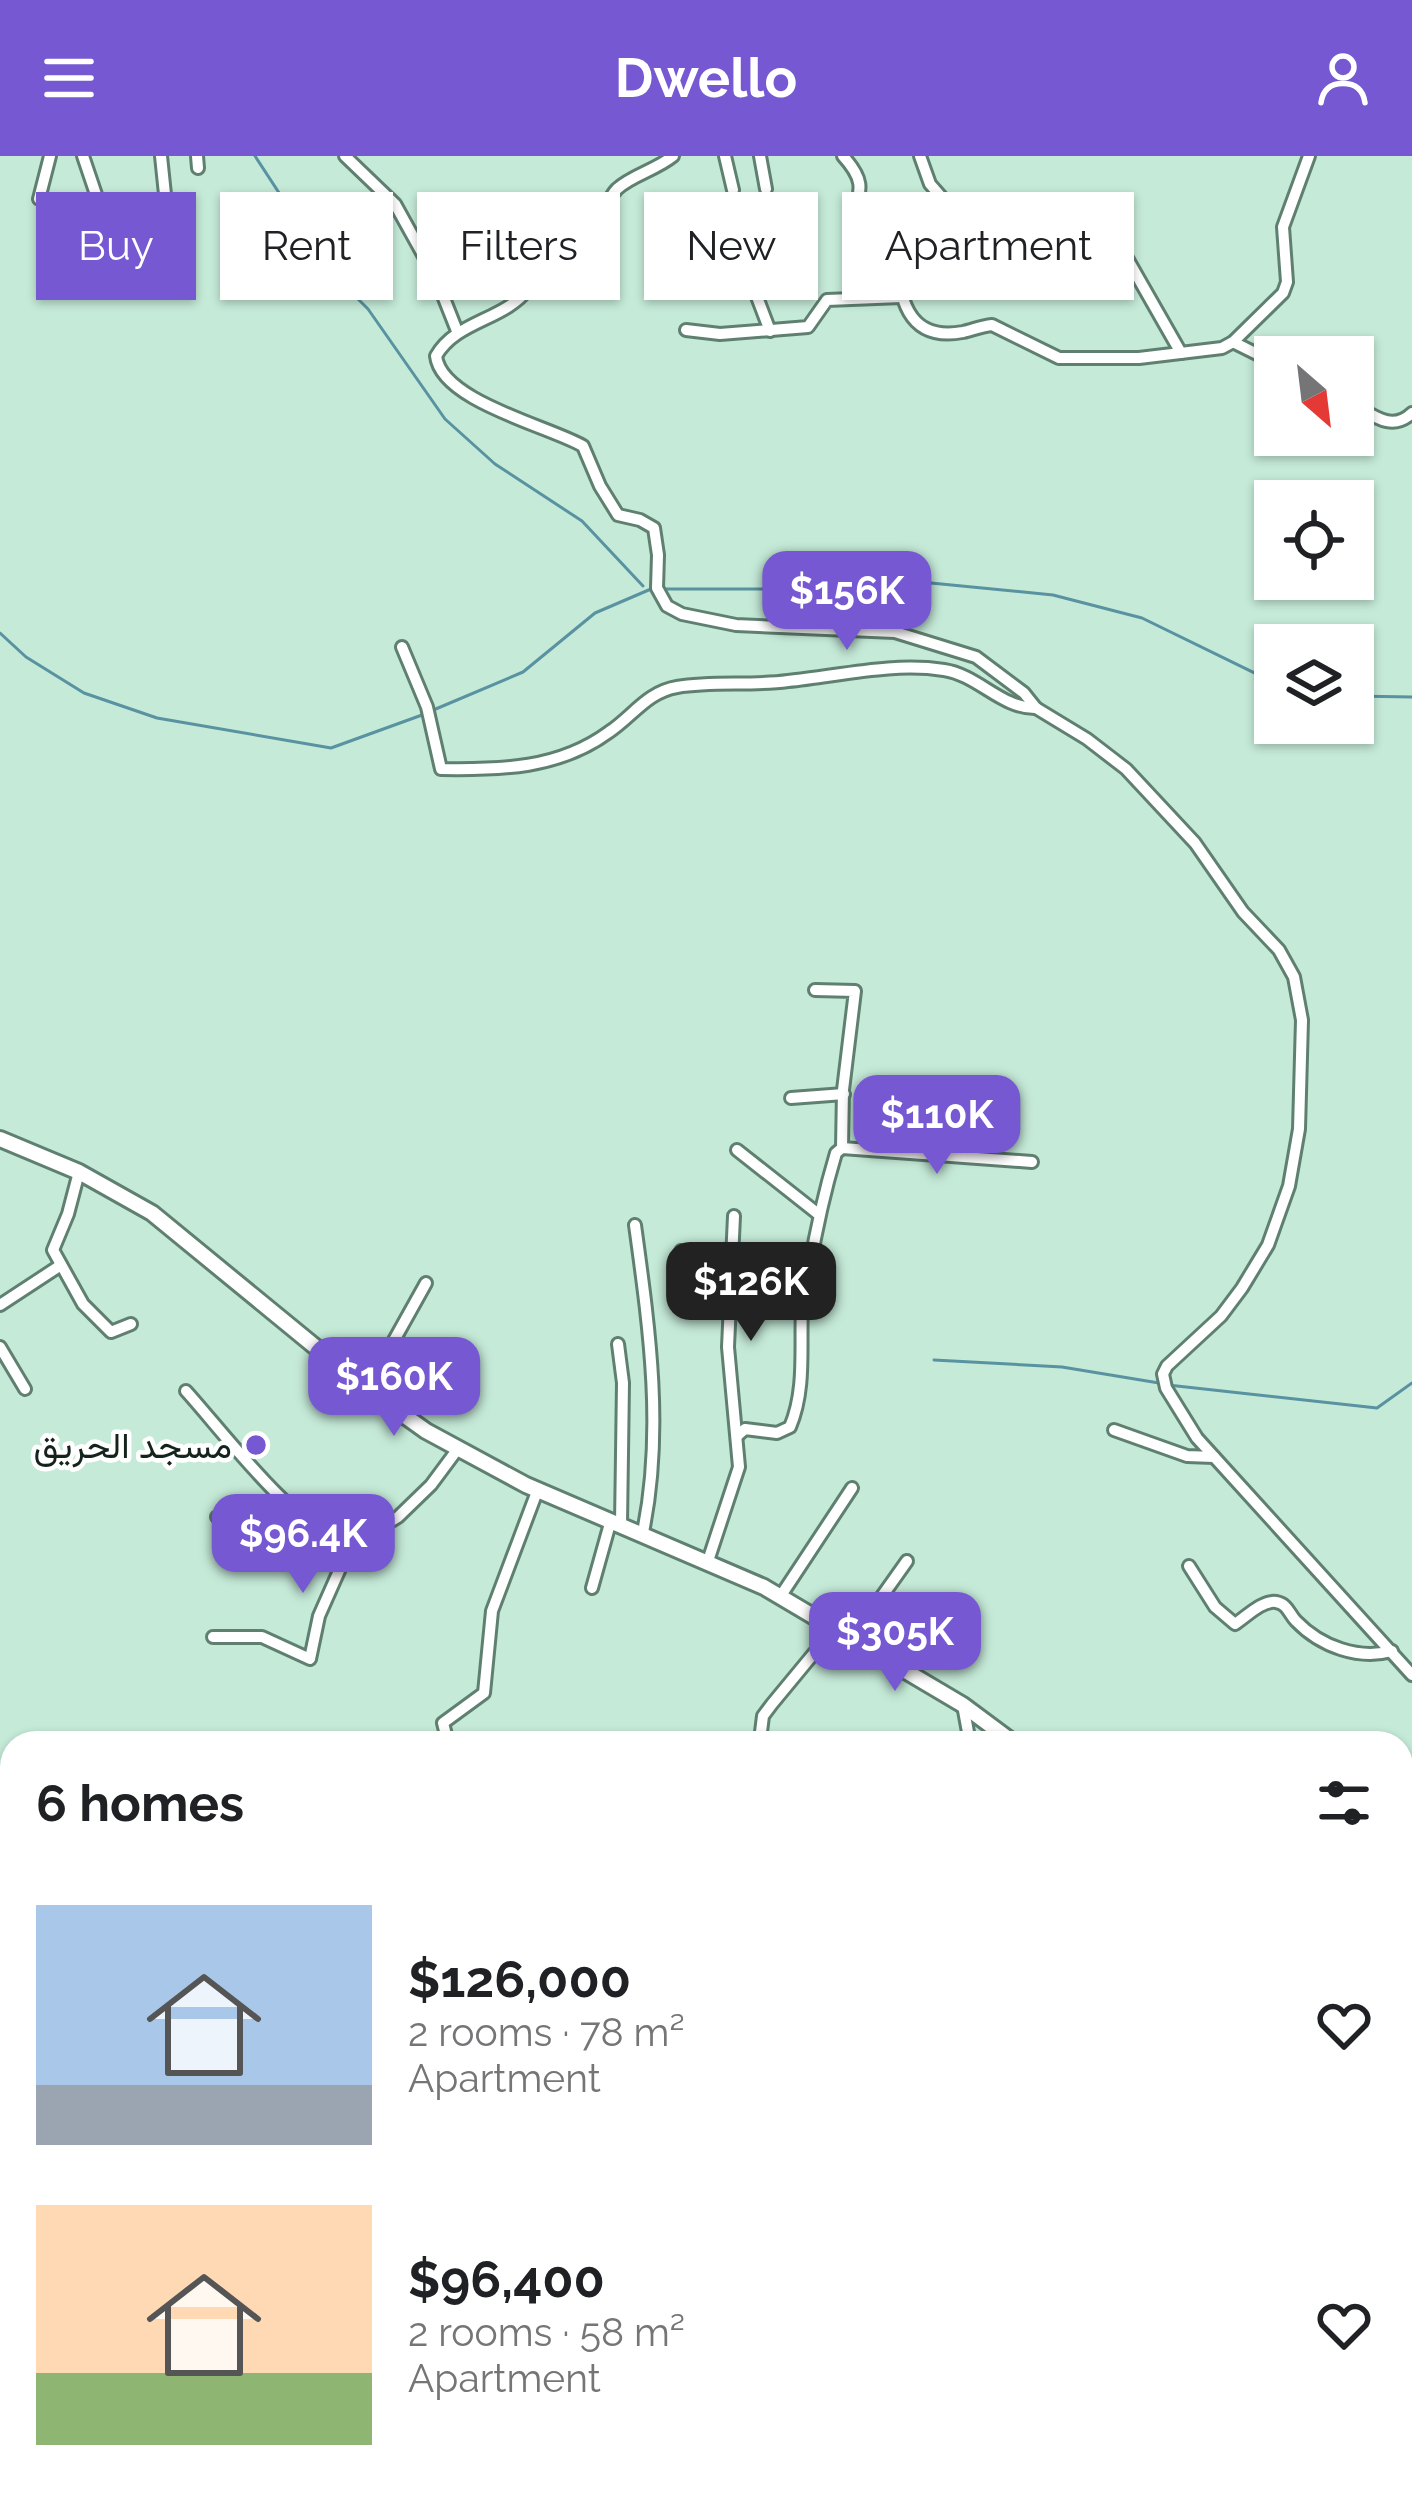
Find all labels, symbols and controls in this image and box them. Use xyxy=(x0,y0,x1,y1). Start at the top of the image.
icon: menu xyxy=(36,45,102,111)
icon: person xyxy=(1310,45,1376,111)
text: Dwello xyxy=(615,46,797,110)
chip: Buy xyxy=(36,192,196,300)
chip: Rent xyxy=(220,192,393,300)
chip: Filters xyxy=(417,192,620,300)
chip: New xyxy=(644,192,818,300)
chip: Apartment xyxy=(842,192,1134,300)
north arrow xyxy=(1254,336,1374,456)
map controls xyxy=(1254,336,1374,744)
button: locate xyxy=(1254,480,1374,600)
pin: $156K xyxy=(763,551,931,653)
text: $156K xyxy=(789,567,905,613)
button: layers xyxy=(1254,624,1374,744)
pin: $110K xyxy=(853,1075,1021,1177)
text: $110K xyxy=(880,1091,994,1137)
pin: $126K xyxy=(667,1242,835,1344)
text: $126K xyxy=(693,1258,809,1304)
pin: $160K xyxy=(310,1337,478,1439)
text: $160K xyxy=(335,1353,453,1399)
place label: مسجد الحريق xyxy=(33,1424,232,1468)
marker: مسجد الحريق xyxy=(243,1432,269,1458)
pin: $96.4K xyxy=(205,1494,401,1596)
text: $96.4K xyxy=(239,1510,367,1556)
pin: $305K xyxy=(811,1592,979,1694)
text: $305K xyxy=(836,1608,954,1654)
icon: filters xyxy=(1311,1770,1377,1836)
text: 6 homes xyxy=(36,1773,244,1833)
text: $126,000 xyxy=(408,1949,631,2009)
icon: home xyxy=(132,1953,276,2097)
icon: heart xyxy=(1311,1992,1377,2058)
text: 2 rooms · 78 m² xyxy=(408,2009,685,2055)
text: Apartment xyxy=(408,2055,601,2101)
text: $96,400 xyxy=(408,2249,605,2309)
icon: home xyxy=(132,2253,276,2397)
icon: heart xyxy=(1311,2292,1377,2358)
text: 2 rooms · 58 m² xyxy=(408,2309,685,2355)
text: Apartment xyxy=(408,2355,601,2401)

